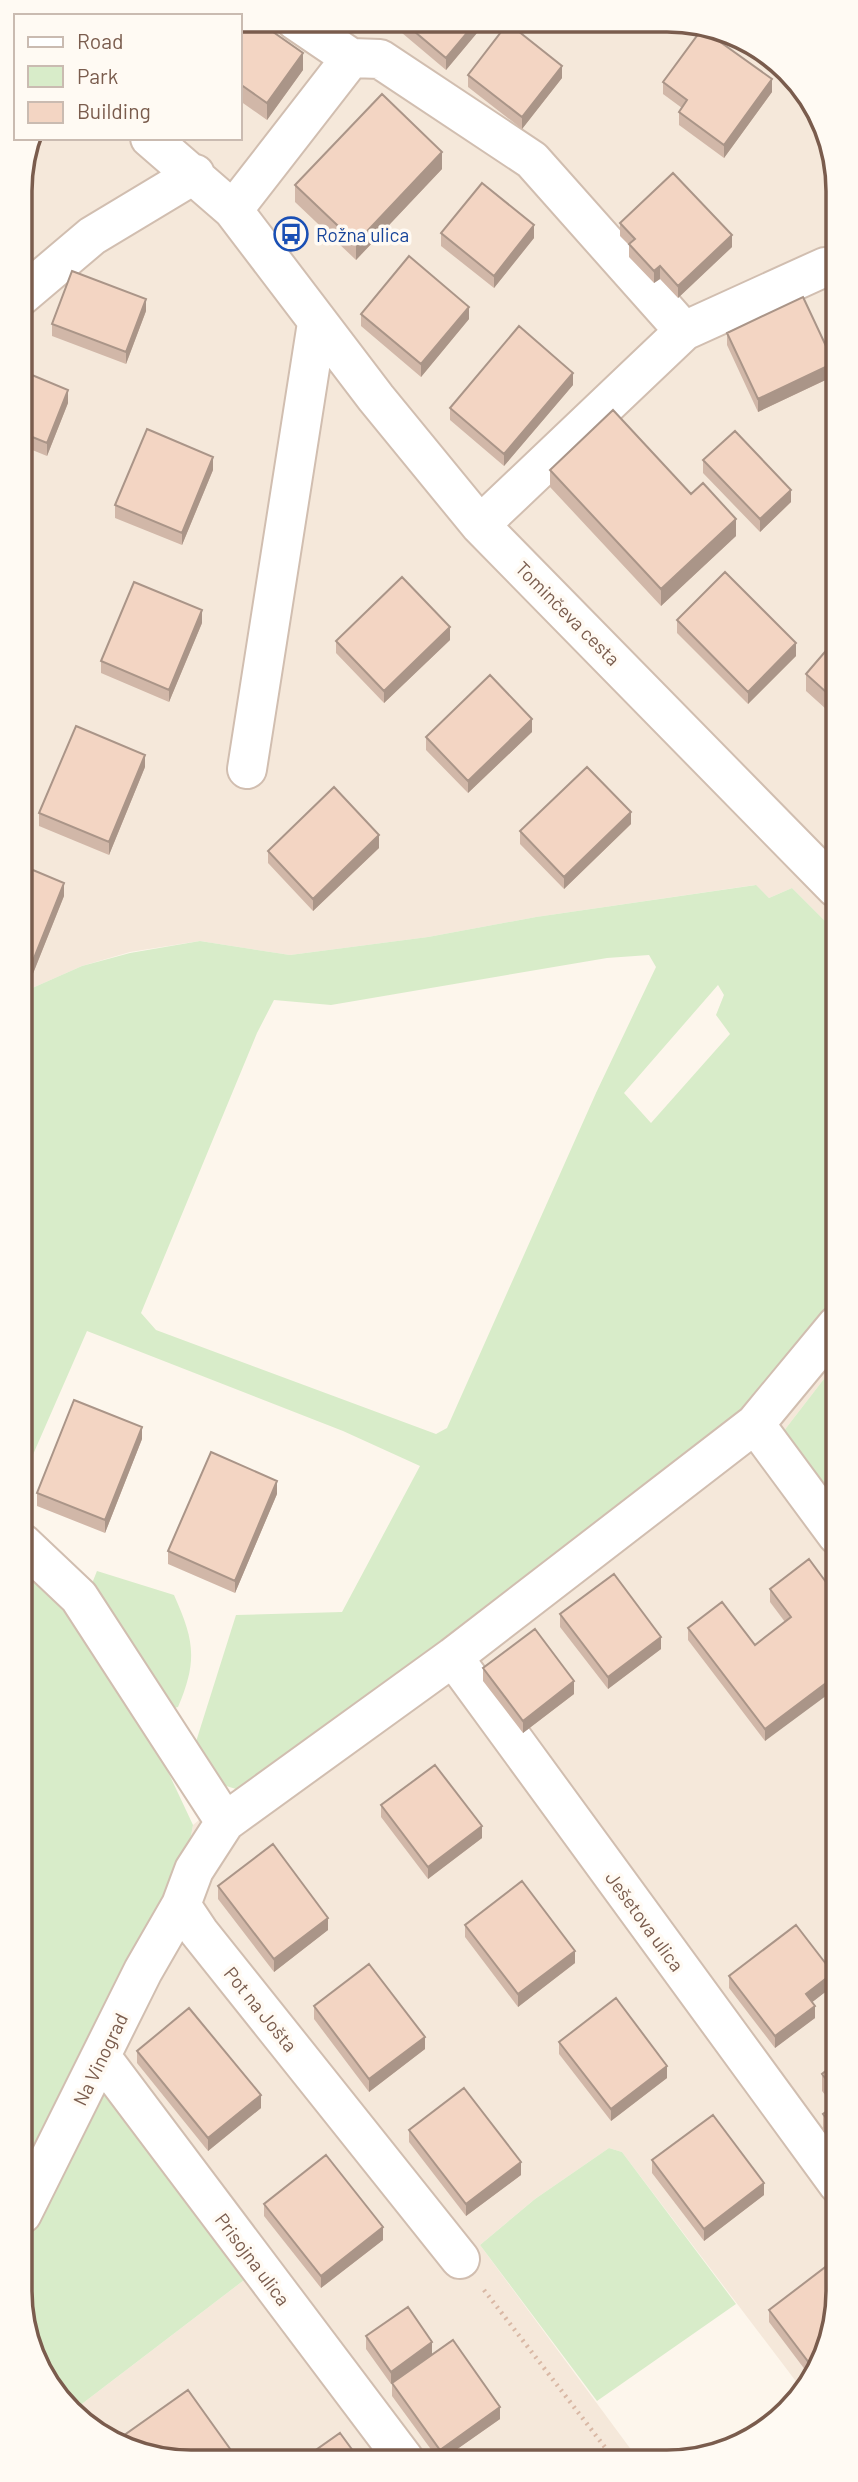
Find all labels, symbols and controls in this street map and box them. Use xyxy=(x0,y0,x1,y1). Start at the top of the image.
legend xyxy=(14,14,242,140)
text: Road xyxy=(77,28,123,53)
text: Park xyxy=(77,63,118,88)
text: Building xyxy=(77,98,151,123)
bus stop icon: Rožna ulica xyxy=(272,215,310,253)
place label: Rožna ulica xyxy=(316,223,409,246)
street label: Tominčeva cesta xyxy=(511,556,625,670)
street label: Ješetova ulica xyxy=(601,1866,689,1976)
street label: Pot na Jošta xyxy=(220,1962,302,2056)
street label: Na Vinograd xyxy=(68,2009,132,2109)
street label: Prisojna ulica xyxy=(211,2208,295,2310)

